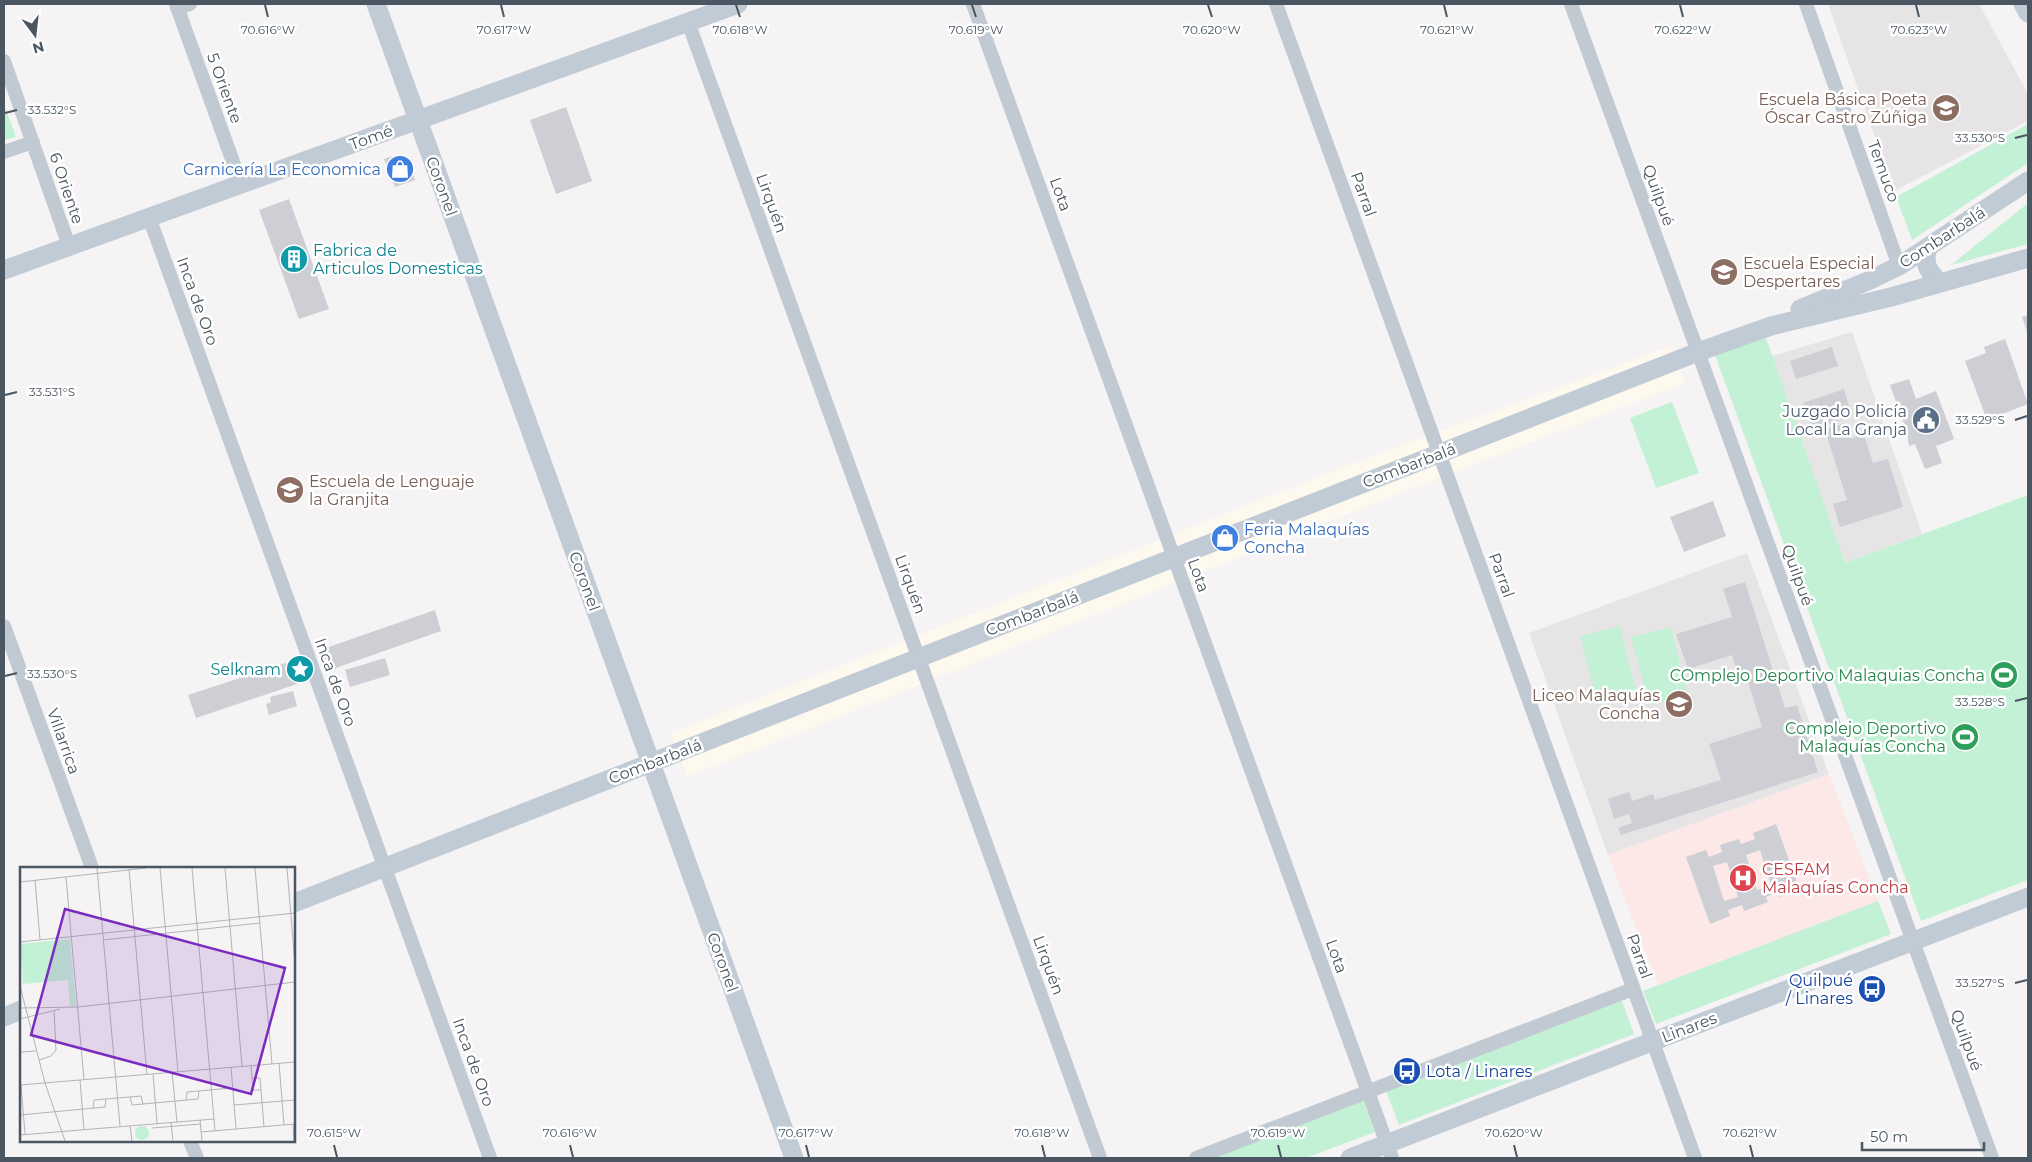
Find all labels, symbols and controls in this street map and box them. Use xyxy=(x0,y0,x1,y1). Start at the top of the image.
north arrow xyxy=(10,10,60,60)
text: 70.616°W xyxy=(241,22,295,37)
text: 70.617°W xyxy=(477,22,531,37)
text: 70.618°W xyxy=(712,22,768,37)
text: 70.619°W xyxy=(949,22,1003,37)
text: 70.620°W xyxy=(1183,22,1241,37)
text: 70.621°W xyxy=(1420,22,1474,37)
text: 70.622°W xyxy=(1655,22,1711,37)
text: 70.623°W xyxy=(1891,22,1947,37)
text: N xyxy=(31,37,46,58)
street label: 5 Oriente xyxy=(203,50,246,126)
place label: Escuela Básica Poeta Óscar Castro Zúñiga xyxy=(1758,90,1927,127)
school or university icon: Escuela Básica Poeta Óscar Castro Zúñiga xyxy=(1931,93,1961,123)
text: 33.532°S xyxy=(28,102,76,117)
street label: Tomé xyxy=(347,121,396,154)
text: 33.530°S xyxy=(1955,130,2005,145)
street label: Temuco xyxy=(1864,138,1904,205)
street label: 6 Oriente xyxy=(45,150,88,226)
shop icon: Carnicería La Economica xyxy=(385,154,415,184)
street label: Coronel xyxy=(422,154,461,219)
place label: Carnicería La Economica xyxy=(183,160,381,179)
street label: Quilpué xyxy=(1639,162,1678,229)
street label: Parral xyxy=(1347,169,1380,219)
street label: Lirquén xyxy=(752,171,791,236)
street label: Lota xyxy=(1046,174,1075,214)
street label: Combarbalá xyxy=(1896,203,1989,272)
place label: Fabrica de Articulos Domesticas xyxy=(313,241,483,278)
building icon: Fabrica de Articulos Domesticas xyxy=(279,244,309,274)
street label: Inca de Oro xyxy=(173,254,222,348)
place label: Escuela Especial Despertares xyxy=(1743,254,1875,291)
school or university icon: Escuela Especial Despertares xyxy=(1709,257,1739,287)
text: 33.531°S xyxy=(29,384,75,399)
place label: Juzgado Policía Local La Granja xyxy=(1781,402,1907,439)
public building icon: Juzgado Policía Local La Granja xyxy=(1911,405,1941,435)
text: 33.529°S xyxy=(1955,412,2005,427)
street label: Combarbalá xyxy=(1360,439,1459,492)
place label: Escuela de Lenguaje la Granjita xyxy=(309,472,474,509)
school or university icon: Escuela de Lenguaje la Granjita xyxy=(275,475,305,505)
place label: Feria Malaquías Concha xyxy=(1244,520,1370,557)
shop icon: Feria Malaquías Concha xyxy=(1210,523,1240,553)
street label: Quilpué xyxy=(1778,542,1817,609)
street label: Coronel xyxy=(565,549,604,614)
street label: Parral xyxy=(1485,550,1518,600)
street label: Lirquén xyxy=(891,552,930,617)
street label: Lota xyxy=(1184,555,1213,595)
street label: Combarbalá xyxy=(983,587,1082,640)
street label: Inca de Oro xyxy=(311,635,360,729)
place icon: Selknam xyxy=(285,654,315,684)
place label: Selknam xyxy=(211,660,281,679)
sports icon: COmplejo Deportivo Malaquias Concha xyxy=(1989,660,2019,690)
text: 33.530°S xyxy=(27,666,77,681)
place label: COmplejo Deportivo Malaquias Concha xyxy=(1670,666,1985,685)
place label: Liceo Malaquías Concha xyxy=(1532,686,1660,723)
school or university icon: Liceo Malaquías Concha xyxy=(1664,689,1694,719)
text: 33.528°S xyxy=(1955,694,2005,709)
street label: Villarrica xyxy=(43,706,84,777)
place label: Complejo Deportivo Malaquías Concha xyxy=(1785,719,1946,756)
sports icon: Complejo Deportivo Malaquías Concha xyxy=(1950,722,1980,752)
street label: Combarbalá xyxy=(606,735,705,788)
place label: CESFAM Malaquías Concha xyxy=(1762,860,1909,897)
hospital icon: CESFAM Malaquías Concha xyxy=(1728,863,1758,893)
inset map xyxy=(20,867,295,1142)
street label: Coronel xyxy=(703,930,742,995)
street label: Parral xyxy=(1623,931,1656,981)
street label: Lirquén xyxy=(1029,933,1068,998)
street label: Lota xyxy=(1322,936,1351,976)
place label: Quilpué / Linares xyxy=(1785,971,1853,1008)
bus stop icon: Quilpué / Linares xyxy=(1857,974,1887,1004)
text: 33.527°S xyxy=(1955,975,2005,990)
street label: Quilpué xyxy=(1947,1007,1986,1074)
street label: Linares xyxy=(1659,1008,1720,1047)
street label: Inca de Oro xyxy=(449,1015,498,1109)
bus stop icon: Lota / Linares xyxy=(1392,1056,1422,1086)
place label: Lota / Linares xyxy=(1426,1062,1533,1081)
scale bar xyxy=(1862,1120,1984,1152)
text: 70.615°W xyxy=(307,1125,361,1140)
text: 70.616°W xyxy=(543,1125,597,1140)
text: 70.617°W xyxy=(779,1125,833,1140)
text: 70.618°W xyxy=(1014,1125,1070,1140)
text: 70.619°W xyxy=(1251,1125,1305,1140)
text: 70.620°W xyxy=(1485,1125,1543,1140)
text: 70.621°W xyxy=(1723,1125,1777,1140)
text: 50 m xyxy=(1870,1127,1908,1146)

